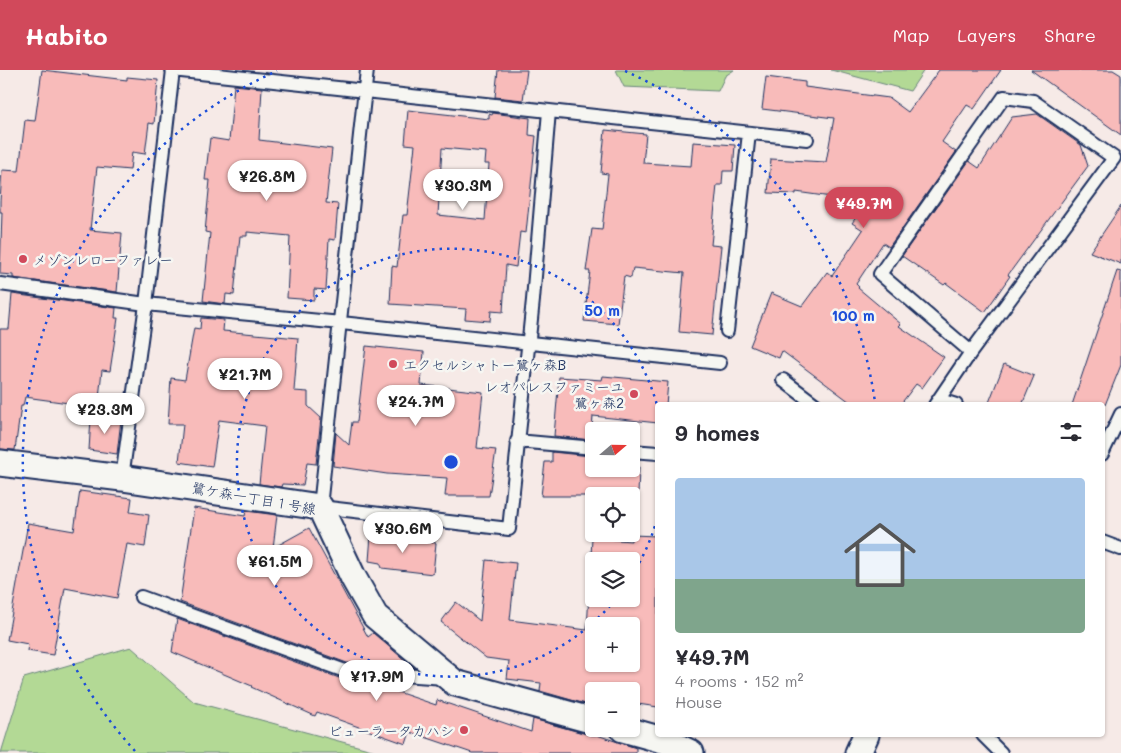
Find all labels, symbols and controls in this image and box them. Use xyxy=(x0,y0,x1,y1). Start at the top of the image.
text: Habito xyxy=(25,20,108,51)
text: Map xyxy=(893,23,929,47)
text: Layers xyxy=(957,23,1016,47)
text: Share xyxy=(1044,23,1096,47)
pin: ¥26.8M xyxy=(226,160,308,202)
text: ¥26.8M xyxy=(239,165,295,186)
pin: ¥30.3M xyxy=(422,168,504,211)
text: ¥30.3M xyxy=(434,174,492,195)
pin: ¥49.7M xyxy=(823,186,905,229)
text: ¥49.7M xyxy=(835,192,893,213)
place label: メゾンレローファレー xyxy=(33,250,173,269)
marker: メゾンレローファレー xyxy=(17,253,29,265)
text: 50 m xyxy=(584,300,620,320)
text: 100 m xyxy=(831,305,875,325)
place label: エクセルシャトー鷺ヶ森B xyxy=(403,355,566,374)
pin: ¥21.7M xyxy=(204,358,286,400)
marker: エクセルシャトー鷺ヶ森B xyxy=(387,358,399,370)
text: ¥21.7M xyxy=(218,363,272,384)
place label: レオパレスファミーユ 鷺ヶ森2 xyxy=(484,377,624,412)
pin: ¥24.7M xyxy=(375,384,457,427)
marker: レオパレスファミーユ 鷺ヶ森2 xyxy=(628,388,640,400)
text: ¥24.7M xyxy=(388,390,444,411)
pin: ¥23.3M xyxy=(64,392,146,435)
text: ¥23.3M xyxy=(77,398,133,419)
icon: filters xyxy=(1057,418,1085,446)
text: 9 homes xyxy=(675,419,760,446)
north arrow xyxy=(585,422,640,478)
map controls xyxy=(585,422,640,737)
centre of rings xyxy=(442,453,460,471)
street label: 鷺ケ森一丁目１号線 xyxy=(190,478,318,518)
button: locate xyxy=(585,487,640,542)
icon: home xyxy=(835,510,925,600)
pin: ¥30.6M xyxy=(362,512,444,554)
text: ¥30.6M xyxy=(374,517,432,538)
pin: ¥61.5M xyxy=(234,544,316,587)
text: ¥61.5M xyxy=(248,550,302,571)
button: layers xyxy=(585,552,640,607)
button: + xyxy=(585,617,640,672)
text: ¥49.7M xyxy=(675,643,750,670)
pin: ¥17.9M xyxy=(336,660,418,702)
text: ¥17.9M xyxy=(350,665,404,686)
text: 4 rooms · 152 m² xyxy=(675,670,804,691)
button: − xyxy=(585,682,640,737)
text: House xyxy=(675,691,722,712)
place label: ビューラータカハシ xyxy=(328,721,454,740)
marker: ビューラータカハシ xyxy=(458,724,470,736)

